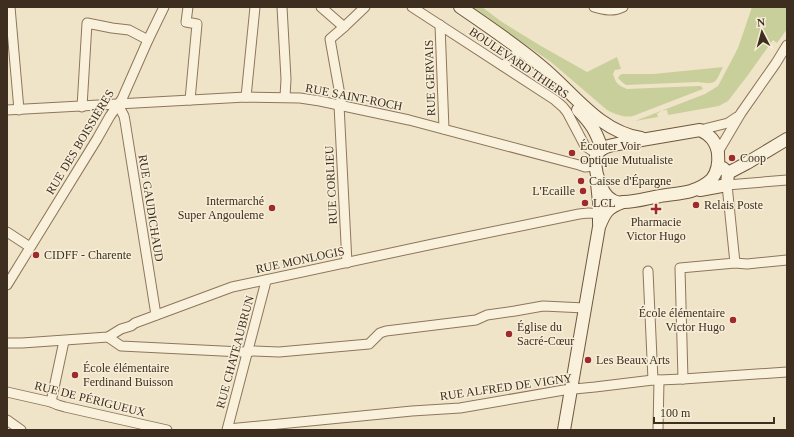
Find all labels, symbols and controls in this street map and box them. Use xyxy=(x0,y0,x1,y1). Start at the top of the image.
north arrow xyxy=(742,12,782,52)
text: N xyxy=(756,16,766,28)
street label: BOULEVARD THIERS xyxy=(466,24,572,102)
street label: RUE GERVAIS xyxy=(422,40,438,116)
street label: RUE SAINT-ROCH xyxy=(304,81,404,113)
street label: RUE DES BOISSIÈRES xyxy=(43,87,117,197)
place label: Écouter Voir Optique Mutualiste xyxy=(580,139,673,167)
street label: RUE CORLIEU xyxy=(322,145,340,225)
marker: Écouter Voir Optique Mutualiste xyxy=(567,148,577,158)
place label: Coop xyxy=(740,151,766,165)
street label: RUE GAUDICHAUD xyxy=(136,153,166,263)
marker: Coop xyxy=(727,153,737,163)
place label: Caisse d'Épargne xyxy=(589,174,671,188)
marker: Caisse d'Épargne xyxy=(576,176,586,186)
place label: L'Ecaille xyxy=(532,184,575,198)
marker: L'Ecaille xyxy=(578,186,588,196)
place label: Intermarché Super Angouleme xyxy=(178,194,264,222)
place label: LCL xyxy=(593,196,616,210)
marker: LCL xyxy=(580,198,590,208)
place label: Relais Poste xyxy=(704,198,763,212)
marker: Relais Poste xyxy=(691,200,701,210)
marker: Intermarché Super Angouleme xyxy=(267,203,277,213)
marker: Pharmacie Victor Hugo xyxy=(651,204,661,214)
place label: Pharmacie Victor Hugo xyxy=(626,215,686,243)
street label: RUE MONLOGIS xyxy=(254,244,346,276)
place label: CIDFF - Charente xyxy=(44,248,131,262)
marker: CIDFF - Charente xyxy=(31,250,41,260)
street label: RUE CHATEAUBRUN xyxy=(213,294,257,410)
place label: École élémentaire Victor Hugo xyxy=(639,306,725,334)
marker: École élémentaire Victor Hugo xyxy=(728,315,738,325)
place label: Église du Sacré-Cœur xyxy=(517,320,574,348)
marker: Église du Sacré-Cœur xyxy=(504,329,514,339)
place label: Les Beaux Arts xyxy=(596,353,670,367)
marker: Les Beaux Arts xyxy=(583,355,593,365)
place label: École élémentaire Ferdinand Buisson xyxy=(83,361,173,389)
marker: École élémentaire Ferdinand Buisson xyxy=(70,370,80,380)
street label: RUE ALFRED DE VIGNY xyxy=(439,371,573,403)
street label: RUE DE PÉRIGUEUX xyxy=(33,378,147,420)
scale bar xyxy=(654,399,774,425)
text: 100 m xyxy=(660,406,691,420)

